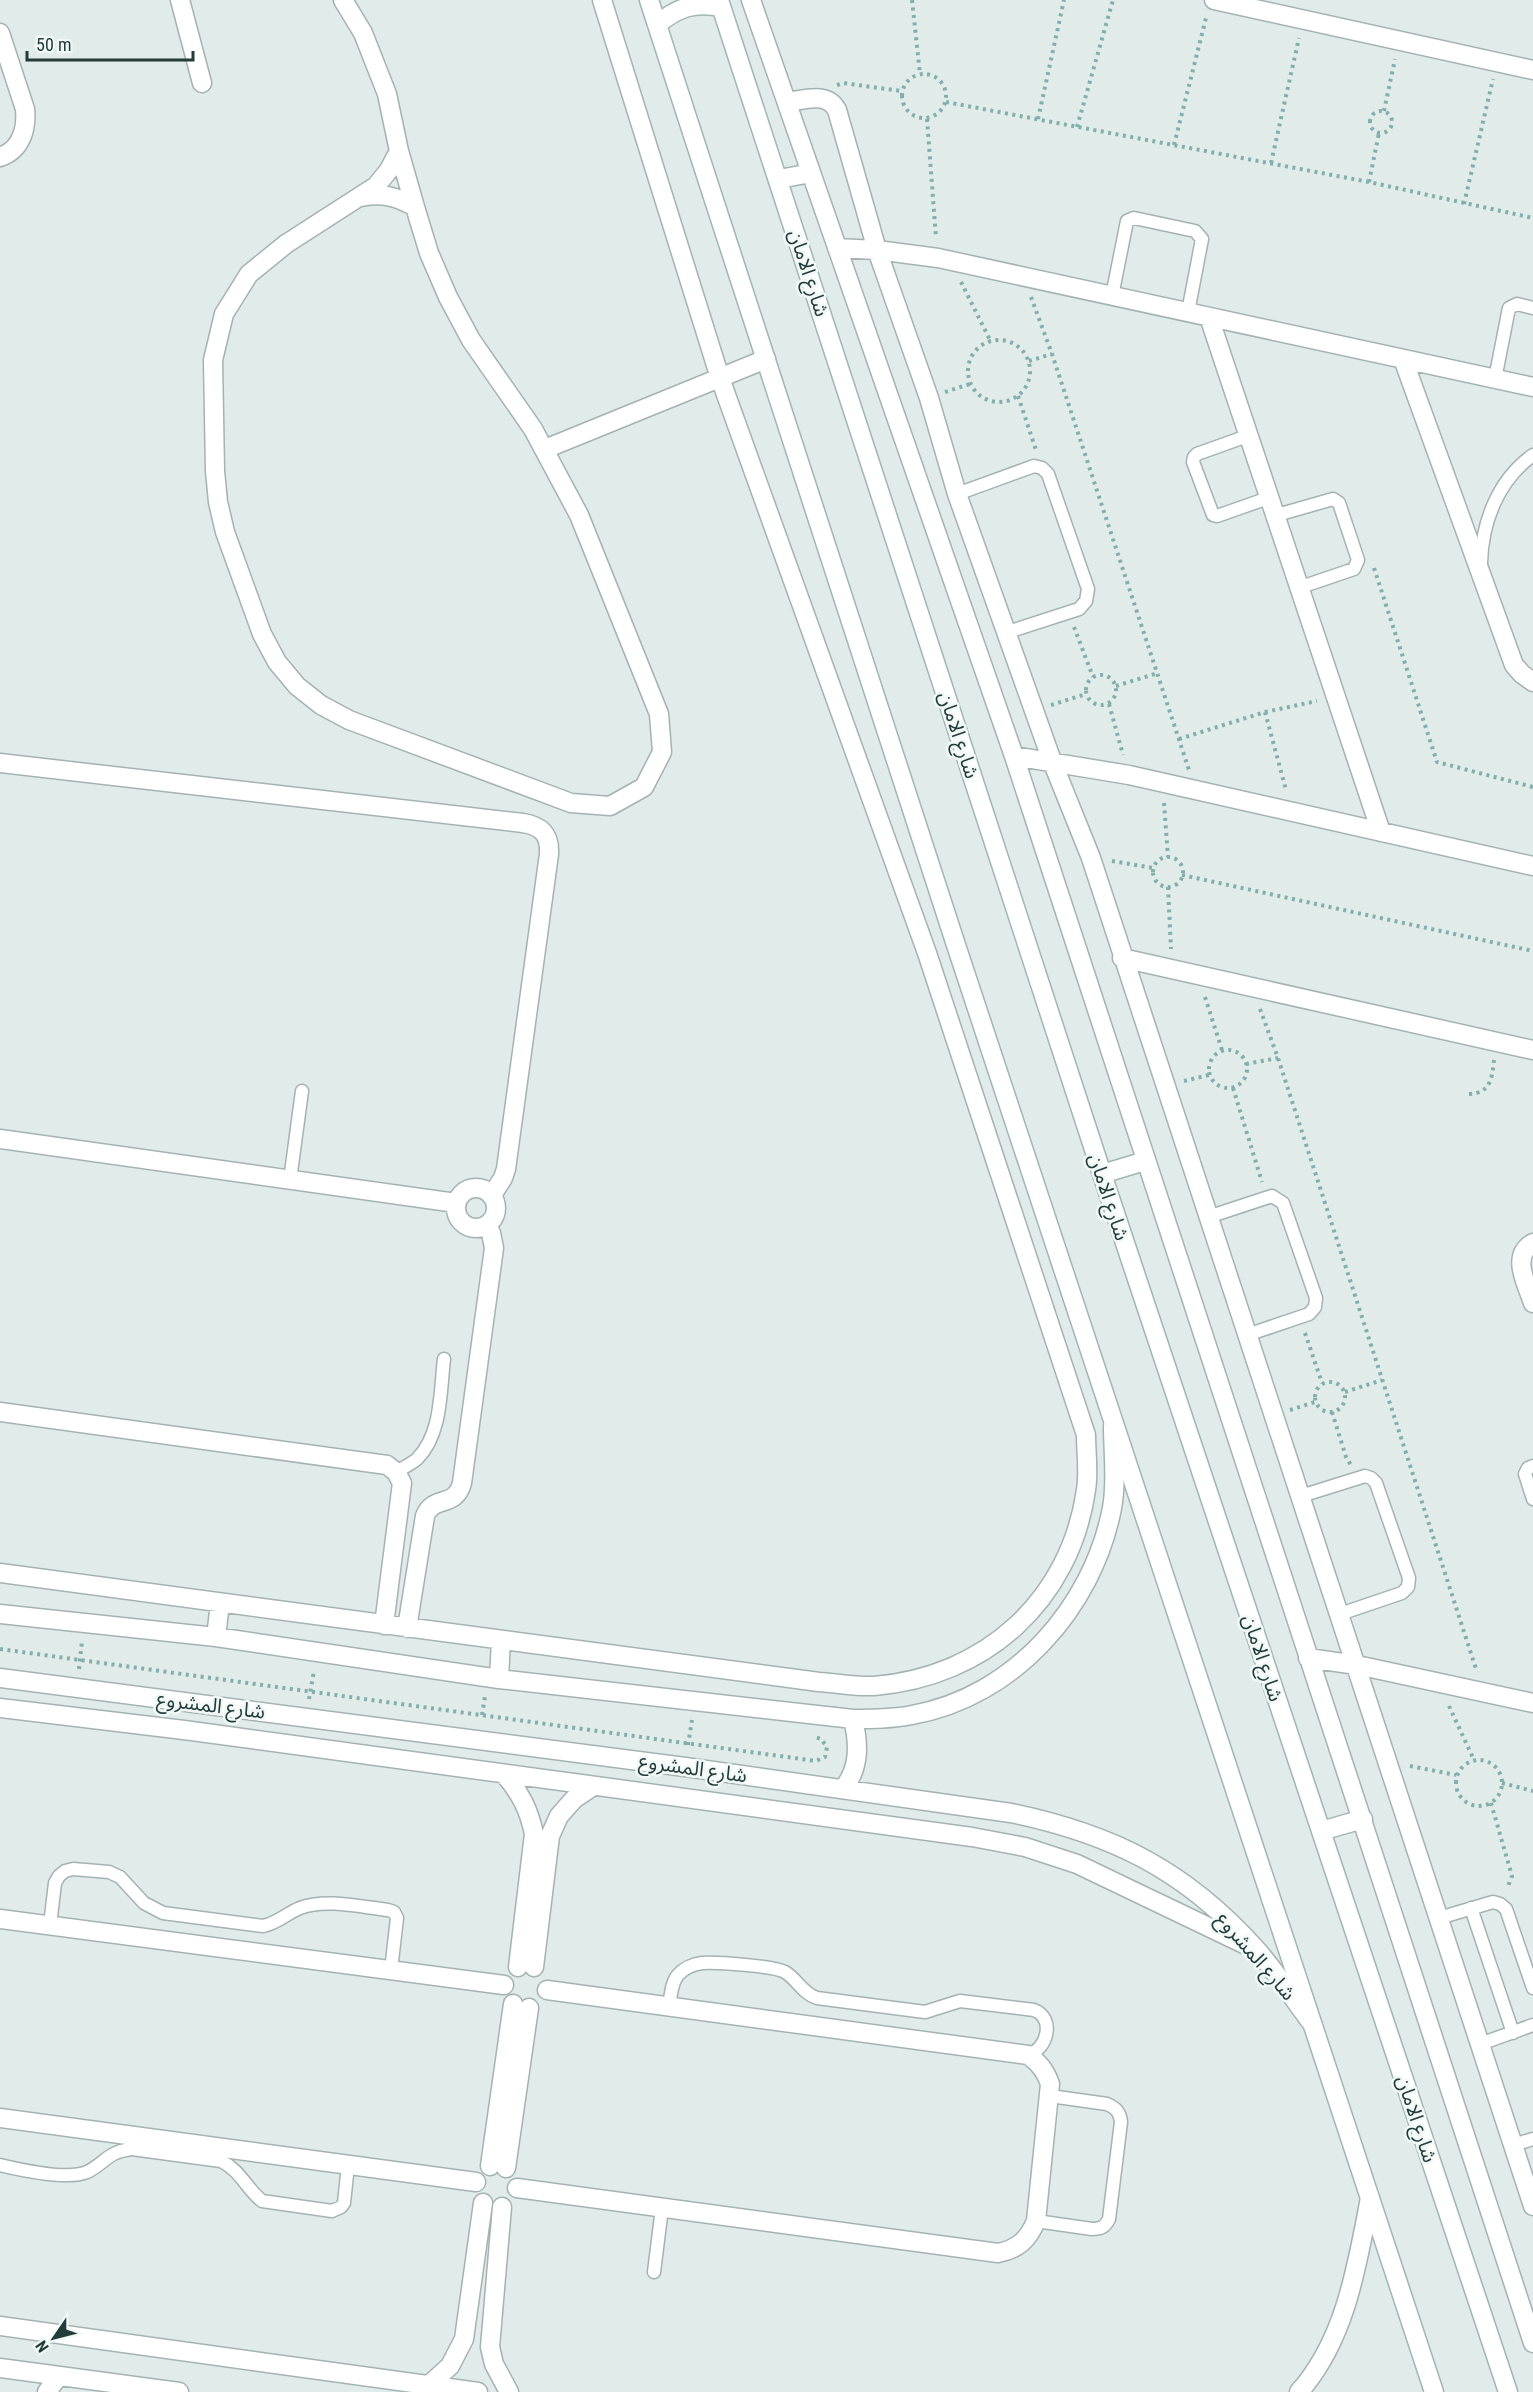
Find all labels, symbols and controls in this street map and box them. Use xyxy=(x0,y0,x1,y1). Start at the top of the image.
scale bar xyxy=(27,24,194,62)
text: 50 m xyxy=(36,34,71,55)
street label: شارع الامان xyxy=(781,226,834,320)
street label: شارع الامان xyxy=(931,688,984,782)
street label: شارع الامان xyxy=(1081,1150,1134,1244)
street label: شارع الامان xyxy=(1235,1611,1288,1705)
street label: شارع المشروع xyxy=(155,1686,267,1727)
street label: شارع المشروع xyxy=(637,1749,749,1790)
street label: شارع المشروع xyxy=(1209,1907,1301,2007)
street label: شارع الامان xyxy=(1389,2072,1442,2166)
north arrow xyxy=(24,2308,84,2368)
text: N xyxy=(32,2337,53,2356)

